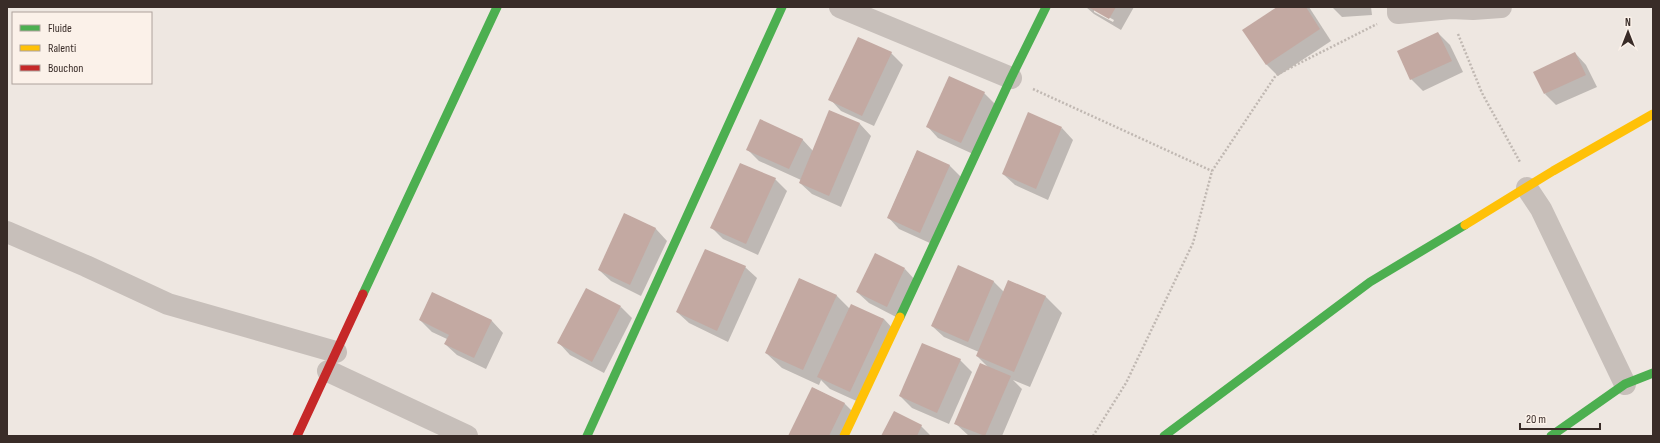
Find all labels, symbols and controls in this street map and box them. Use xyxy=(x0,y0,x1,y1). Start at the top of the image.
legend xyxy=(12,12,152,84)
north arrow xyxy=(1608,12,1648,52)
text: N xyxy=(1625,16,1631,29)
text: Fluide xyxy=(48,21,72,36)
text: Ralenti xyxy=(48,41,76,56)
text: Bouchon xyxy=(48,61,83,76)
scale bar xyxy=(1520,405,1600,431)
text: 20 m xyxy=(1526,412,1546,427)

